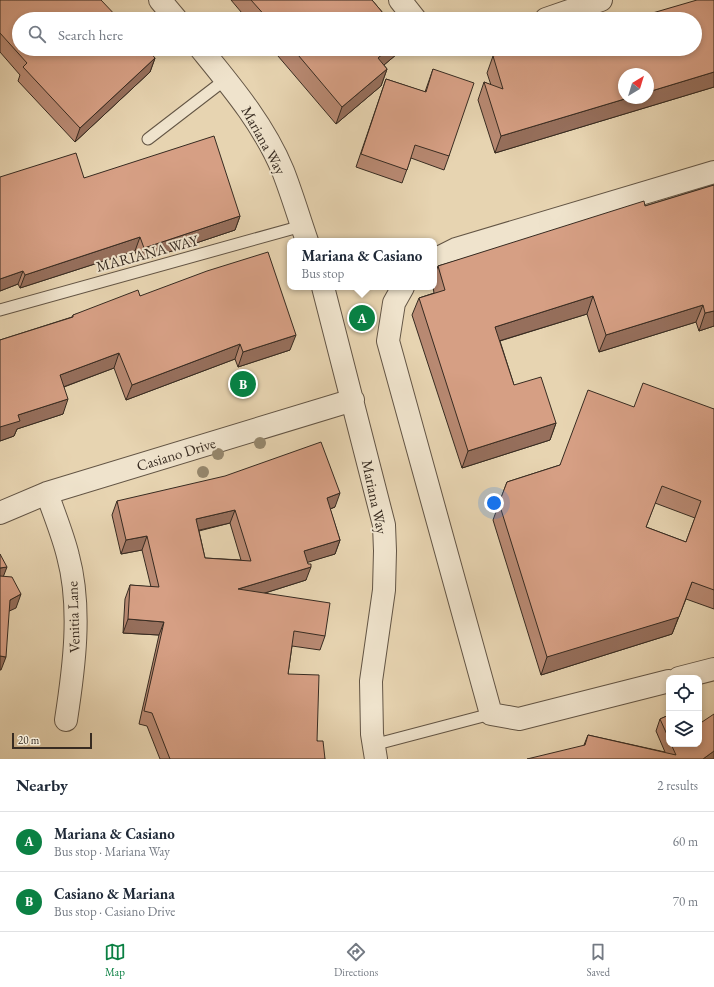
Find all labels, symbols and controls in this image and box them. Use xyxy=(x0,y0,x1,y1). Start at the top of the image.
search box xyxy=(12,12,702,56)
icon: search xyxy=(26,23,48,45)
text: Search here xyxy=(58,25,123,44)
north arrow xyxy=(618,68,654,104)
street label: Mariana Way xyxy=(237,102,291,178)
street label: MARIANA WAY xyxy=(94,230,201,276)
popup xyxy=(287,238,437,290)
text: Mariana & Casiano xyxy=(302,246,422,265)
text: Bus stop xyxy=(302,265,344,282)
pin: A xyxy=(349,303,375,333)
pin: B xyxy=(230,369,256,399)
street label: Casiano Drive xyxy=(134,433,218,475)
street label: Mariana Way xyxy=(358,458,392,536)
your location xyxy=(484,493,504,513)
street label: Venitia Lane xyxy=(62,581,84,653)
map controls xyxy=(666,675,702,747)
button: locate xyxy=(666,675,702,711)
button: layers xyxy=(666,711,702,747)
scale bar xyxy=(12,731,92,750)
text: 20 m xyxy=(18,733,39,747)
text: Nearby xyxy=(16,774,68,796)
text: 2 results xyxy=(657,777,698,794)
text: Mariana & Casiano xyxy=(54,824,175,843)
text: A xyxy=(24,833,34,850)
text: 60 m xyxy=(673,833,698,850)
text: Bus stop · Mariana Way xyxy=(54,843,170,860)
text: Casiano & Mariana xyxy=(54,884,175,903)
text: B xyxy=(25,893,33,910)
text: 70 m xyxy=(673,893,698,910)
text: Bus stop · Casiano Drive xyxy=(54,903,175,920)
tab: Map xyxy=(104,941,126,979)
tab: Directions xyxy=(334,941,378,979)
tab: Saved xyxy=(586,941,610,979)

